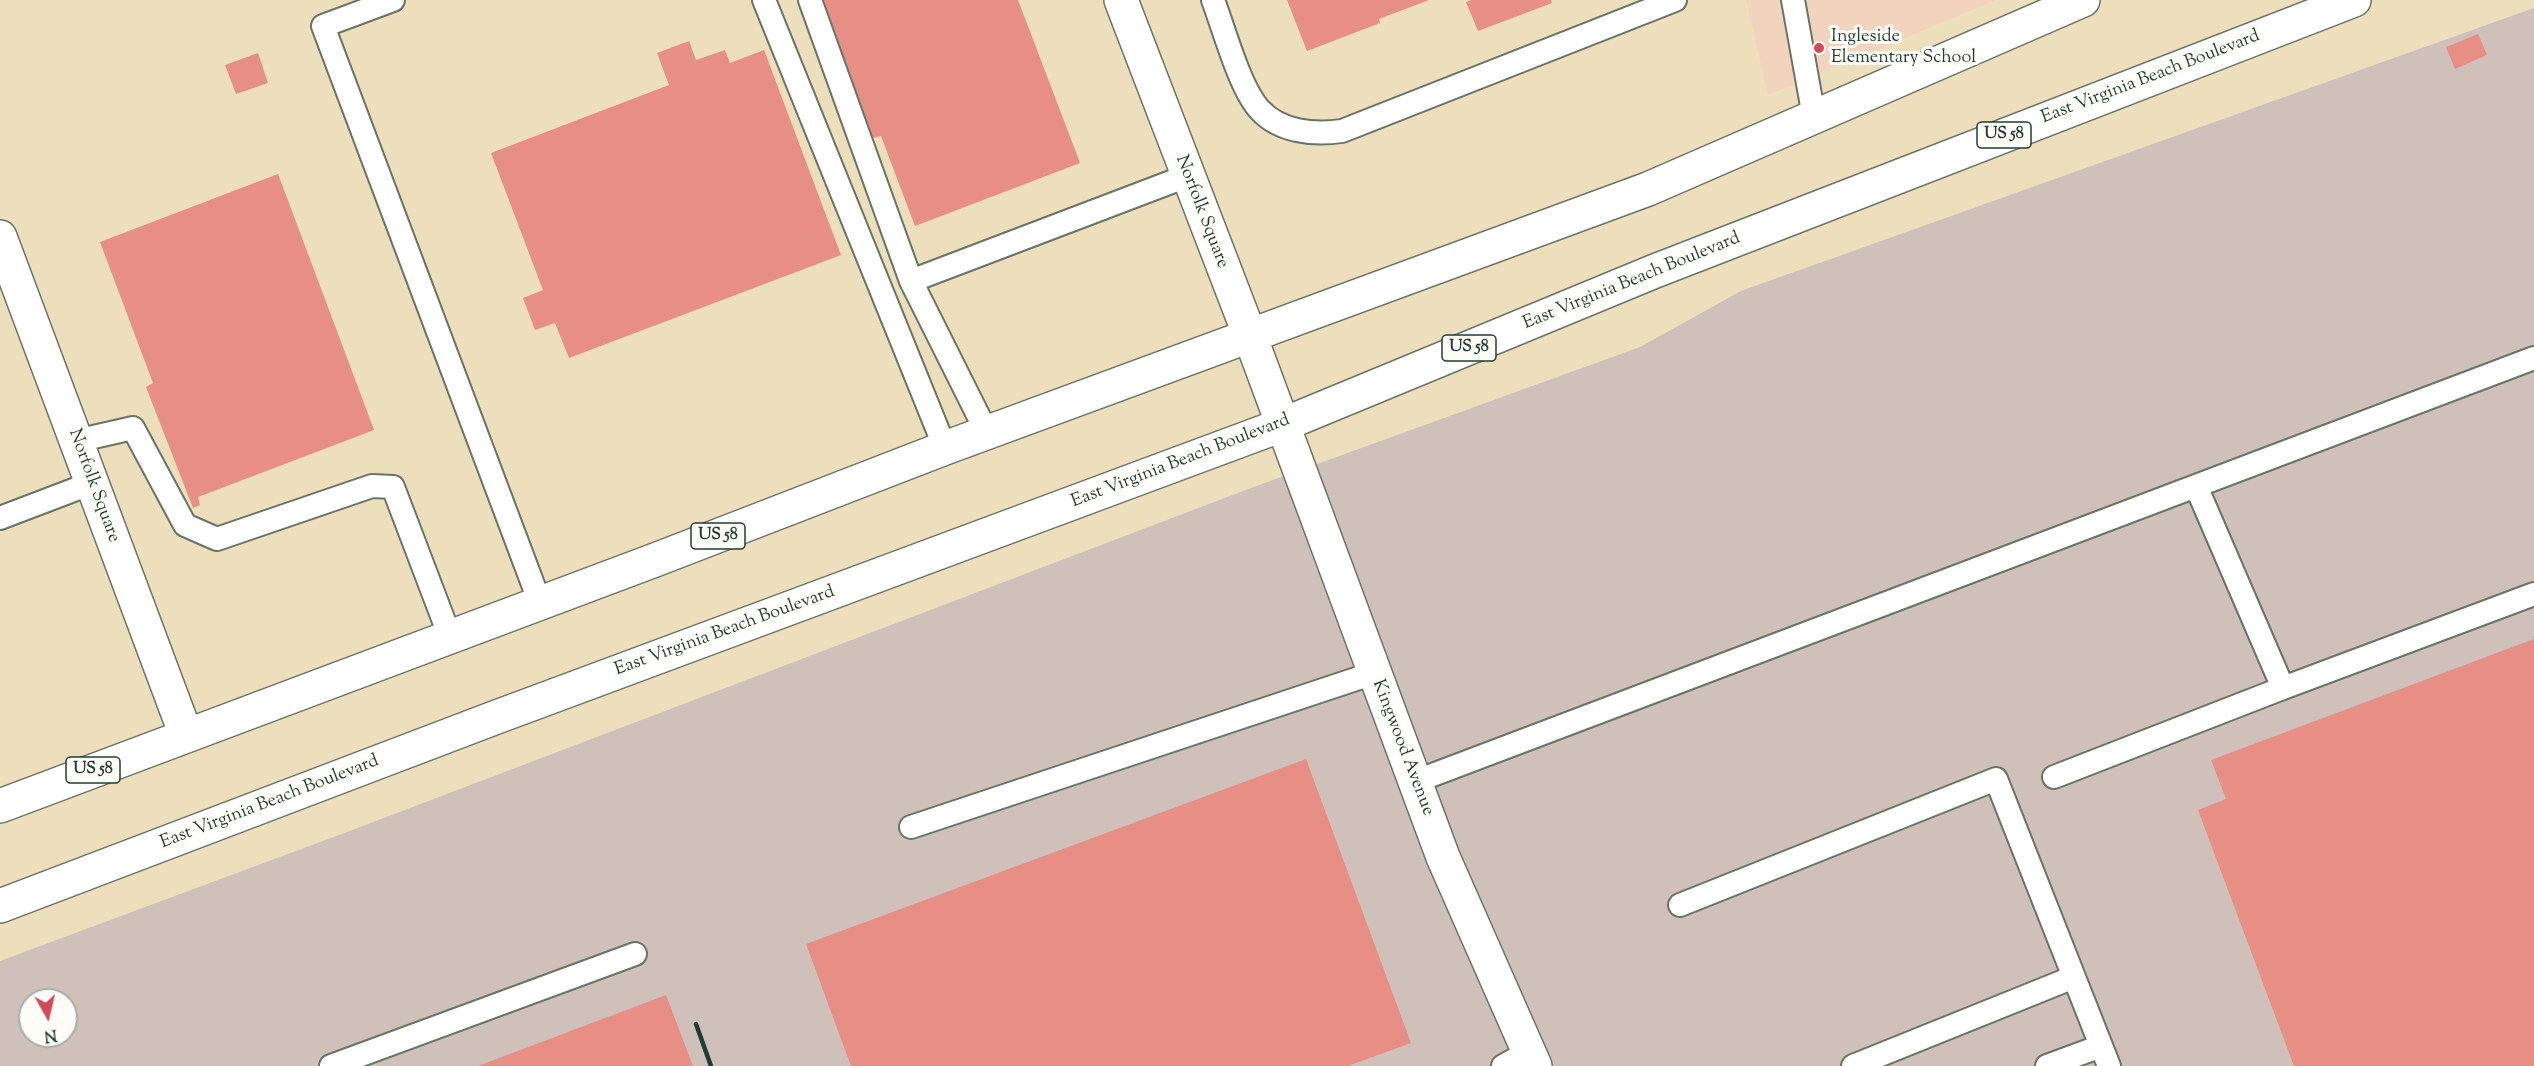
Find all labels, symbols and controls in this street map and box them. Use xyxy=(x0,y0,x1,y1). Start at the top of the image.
street label: East Virginia Beach Boulevard xyxy=(2039,26,2263,130)
place label: Ingleside Elementary School xyxy=(1831,27,1976,70)
marker: Ingleside Elementary School xyxy=(1812,41,1826,55)
road number: US 58 xyxy=(1977,122,2031,148)
street label: Norfolk Square xyxy=(1170,152,1232,272)
street label: East Virginia Beach Boulevard xyxy=(1520,228,1744,336)
road number: US 58 xyxy=(1442,335,1496,361)
street label: East Virginia Beach Boulevard xyxy=(1069,410,1293,514)
street label: Norfolk Square xyxy=(62,426,124,546)
road number: US 58 xyxy=(691,523,745,549)
street label: East Virginia Beach Boulevard xyxy=(612,582,838,682)
street label: Kingwood Avenue xyxy=(1366,677,1438,819)
street label: East Virginia Beach Boulevard xyxy=(158,751,382,855)
road number: US 58 xyxy=(66,757,120,783)
north arrow xyxy=(18,988,78,1048)
text: N xyxy=(42,1022,58,1047)

